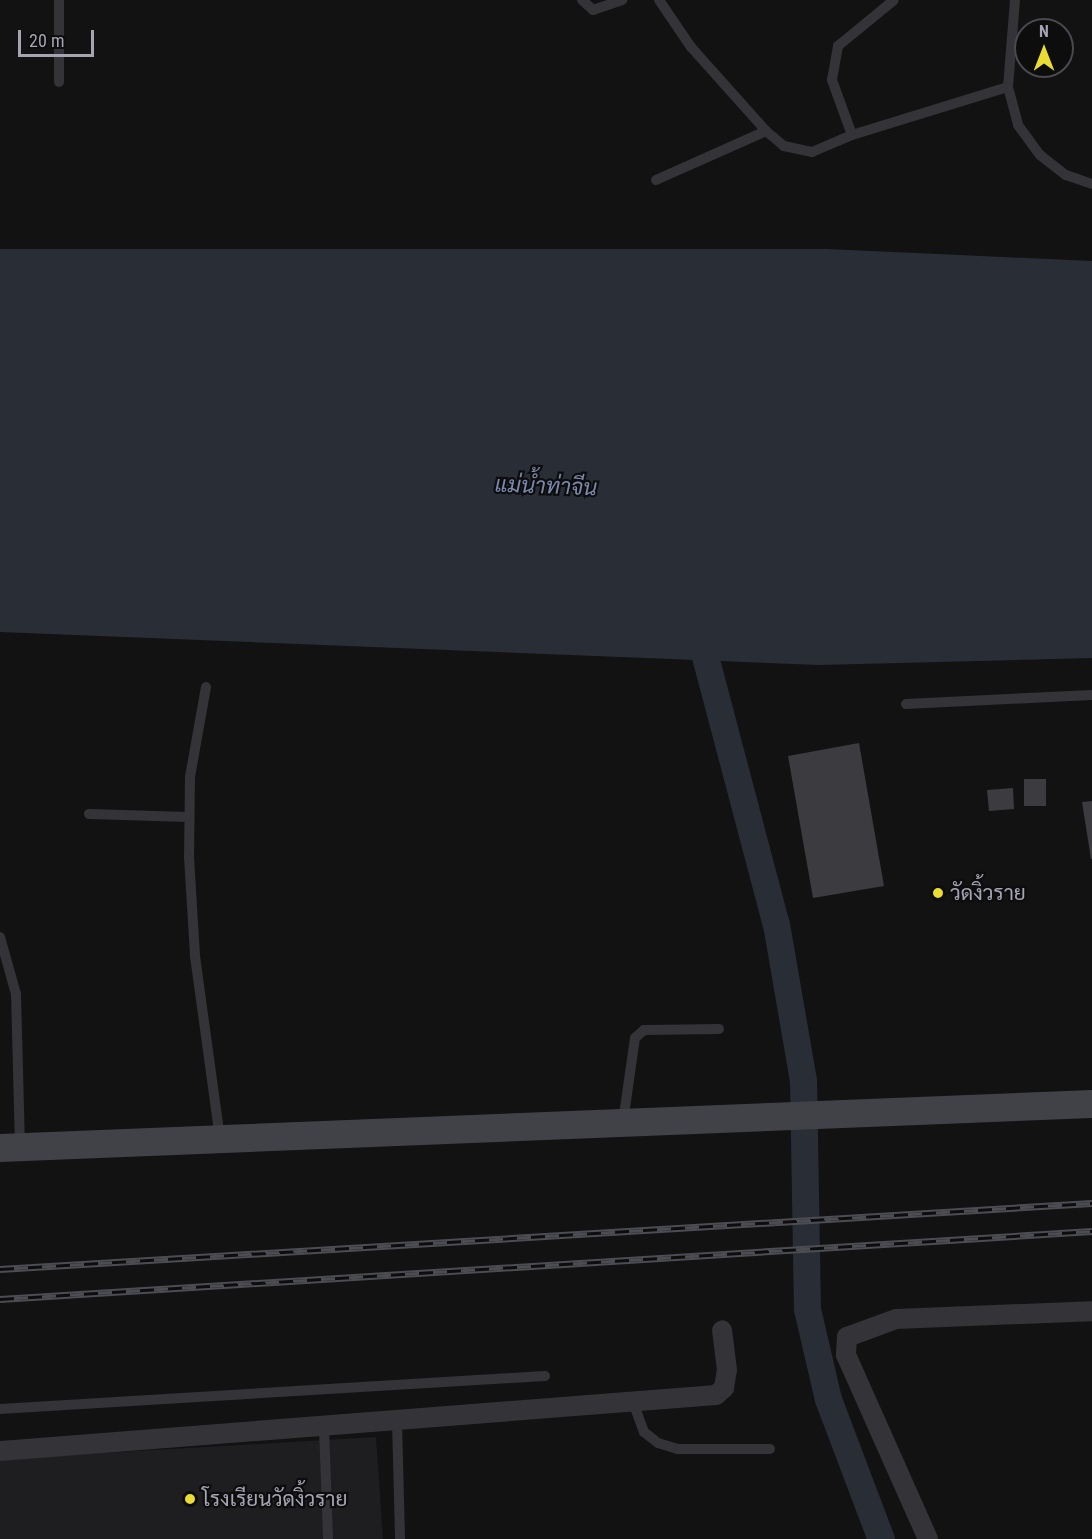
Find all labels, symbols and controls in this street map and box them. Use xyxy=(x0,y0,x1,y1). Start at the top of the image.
scale bar xyxy=(21,18,98,56)
north arrow xyxy=(1014,18,1074,78)
text: N xyxy=(1039,22,1049,41)
text: 20 m xyxy=(29,30,64,51)
water label: แม่น้ำท่าจีน xyxy=(494,471,598,501)
place label: วัดงิ้วราย xyxy=(950,880,1026,906)
marker: วัดงิ้วราย xyxy=(931,886,945,900)
place label: โรงเรียนวัดงิ้วราย xyxy=(202,1486,348,1512)
marker: โรงเรียนวัดงิ้วราย xyxy=(183,1492,197,1506)

